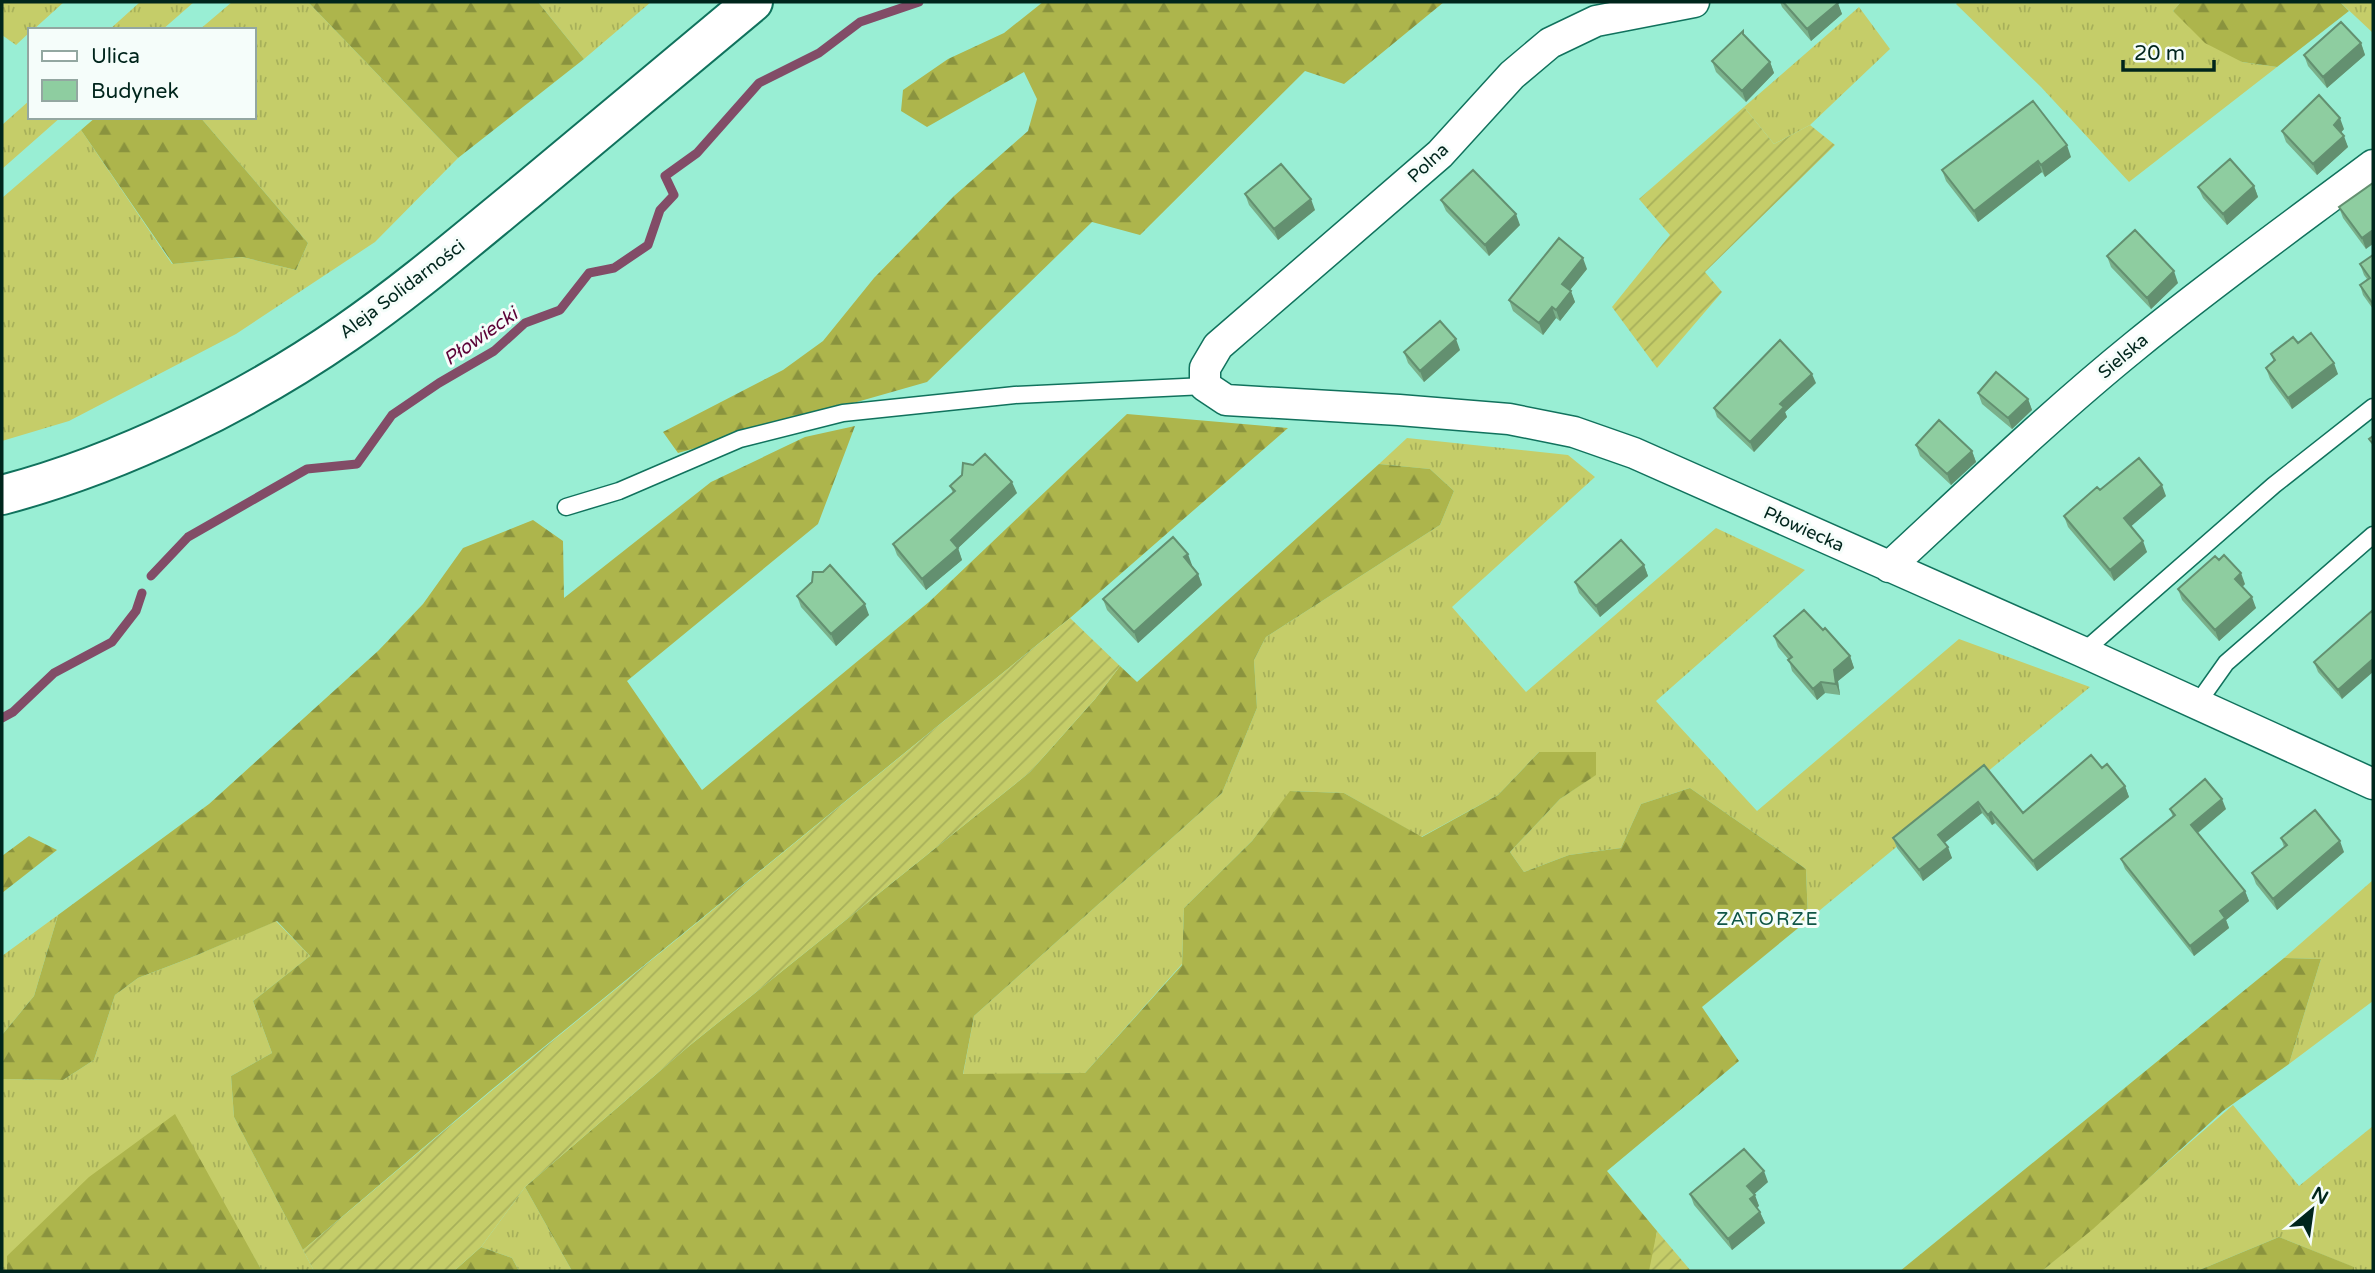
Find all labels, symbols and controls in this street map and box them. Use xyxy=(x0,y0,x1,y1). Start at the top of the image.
legend xyxy=(28,28,256,119)
scale bar xyxy=(2123,28,2214,72)
text: 20 m xyxy=(2134,41,2185,66)
text: Ulica xyxy=(91,44,140,69)
text: Budynek xyxy=(91,79,179,104)
street label: Polna xyxy=(1403,138,1453,188)
street label: Aleja Solidarności xyxy=(335,235,469,343)
water label: Płowiecki xyxy=(440,302,523,370)
street label: Sielska xyxy=(2094,329,2152,383)
street label: Płowiecka xyxy=(1760,501,1848,557)
district label: ZATORZE xyxy=(1716,908,1820,930)
north arrow xyxy=(2277,1175,2347,1245)
text: N xyxy=(2308,1183,2332,1209)

